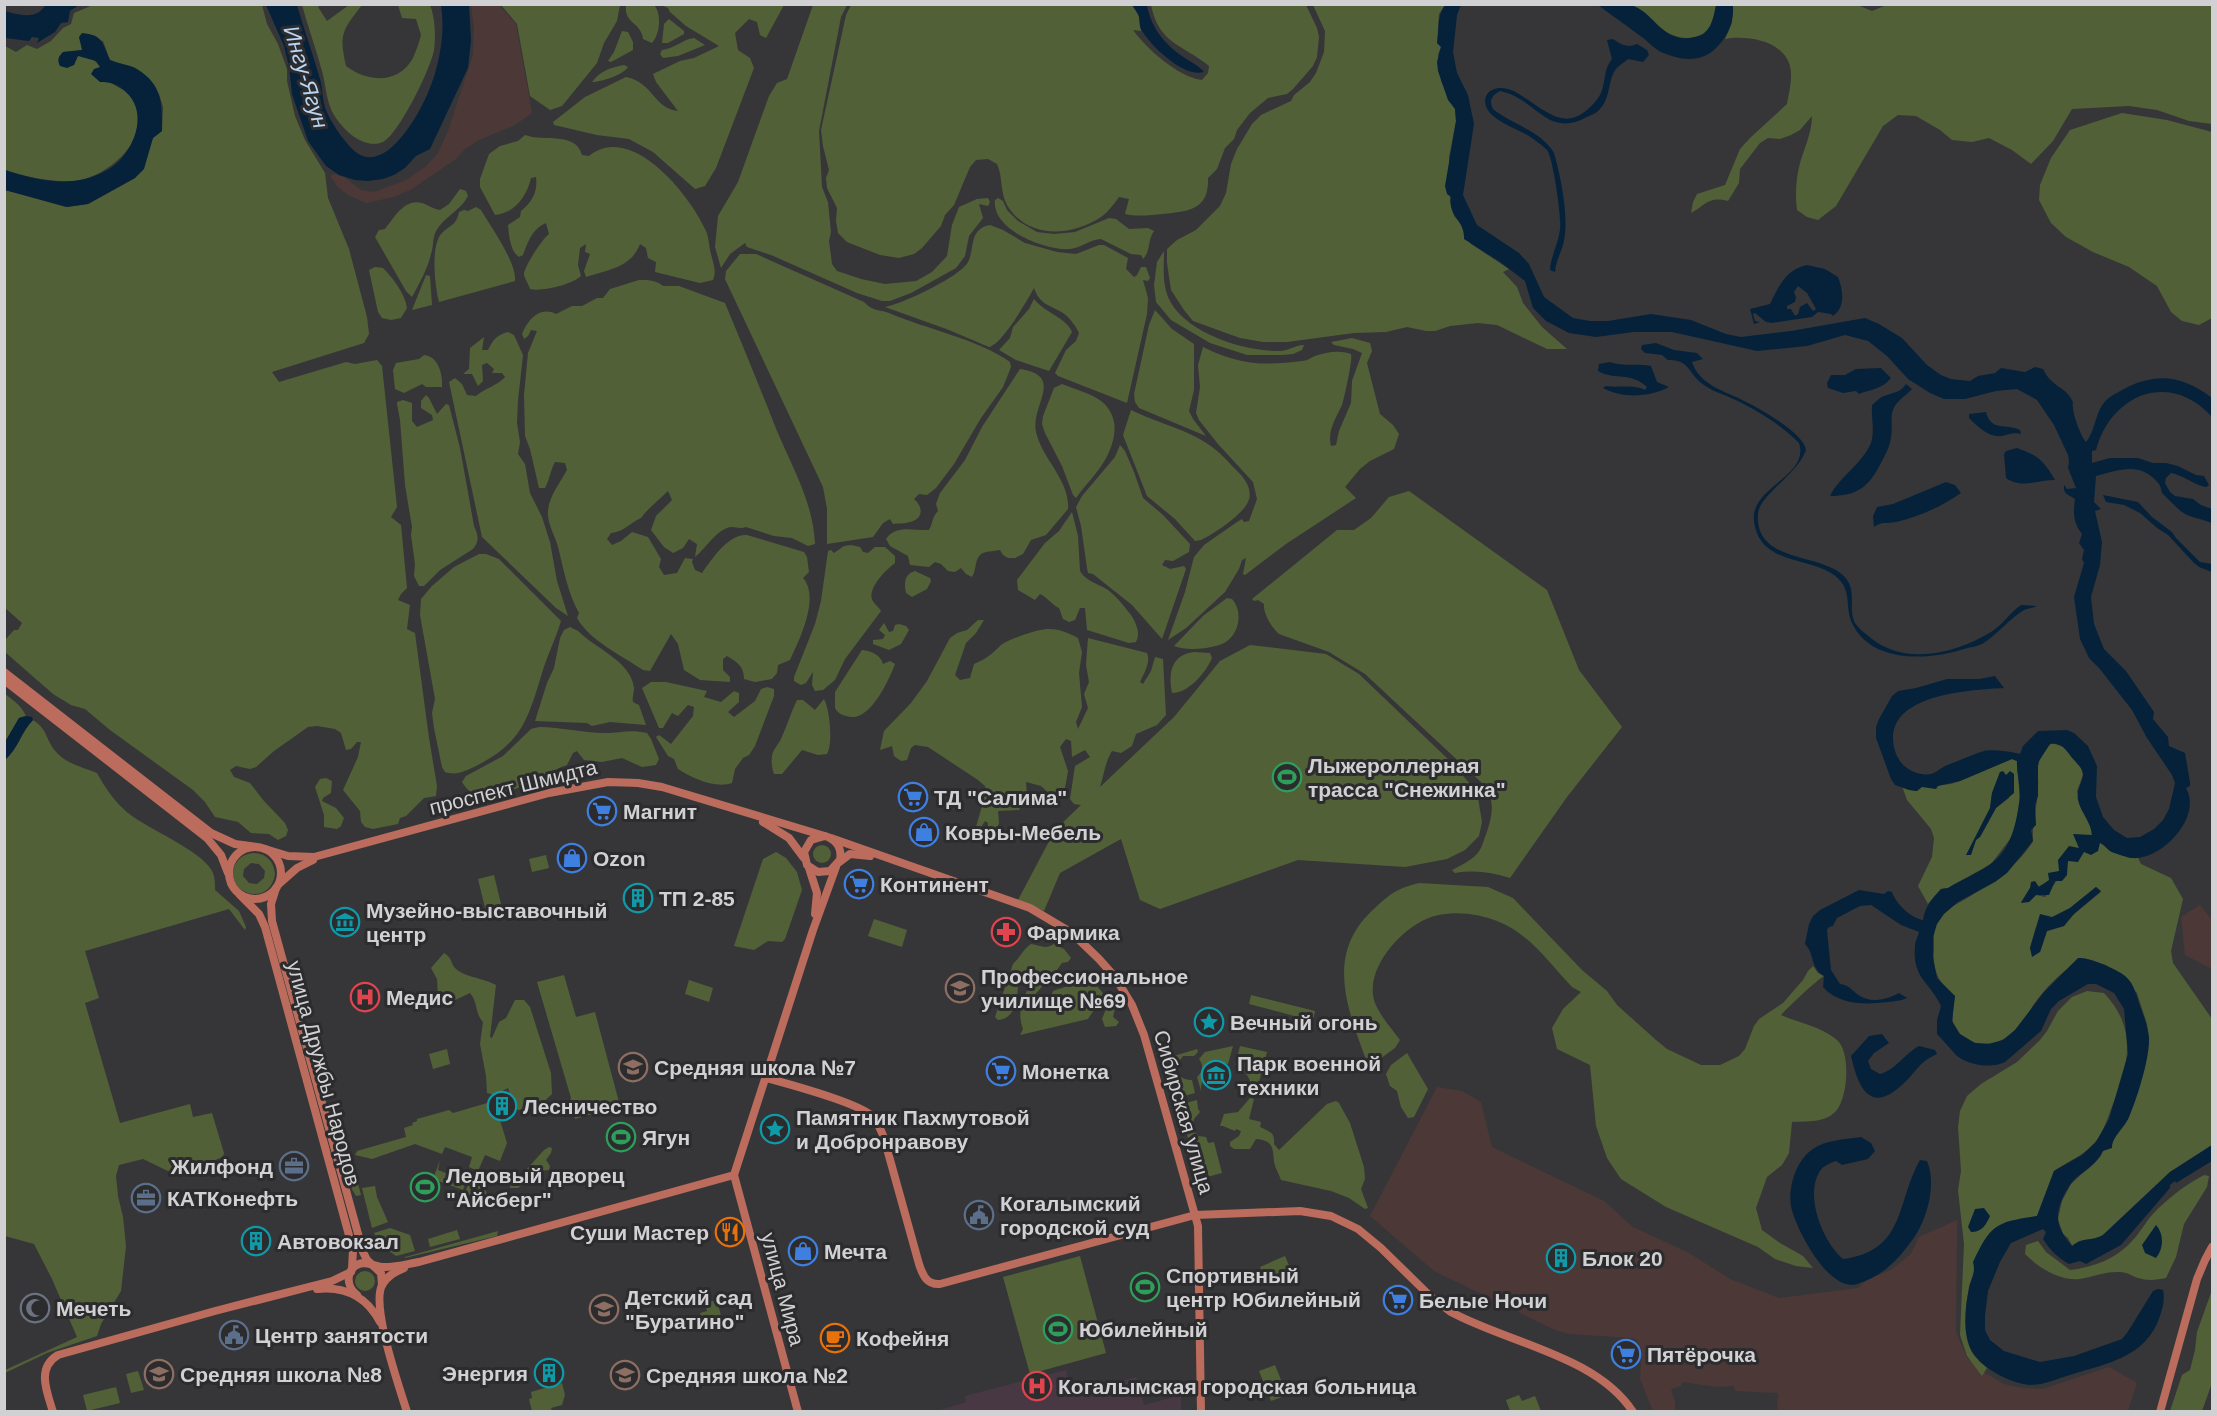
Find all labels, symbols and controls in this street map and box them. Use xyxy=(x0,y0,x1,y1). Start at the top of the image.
water label: Ингу-Ягун xyxy=(279,23,333,131)
place label: Лыжероллерная трасса "Снежинка" xyxy=(1308,754,1506,801)
street label: проспект Шмидта xyxy=(427,755,599,819)
sports icon: Лыжероллерная трасса "Снежинка" xyxy=(1271,761,1303,793)
supermarket icon: ТД "Салима" xyxy=(897,781,929,813)
place label: ТД "Салима" xyxy=(934,786,1067,809)
supermarket icon: Магнит xyxy=(586,795,618,827)
place label: Магнит xyxy=(623,800,697,823)
shop icon: Ковры-Мебель xyxy=(908,816,940,848)
place label: Ковры-Мебель xyxy=(945,821,1101,844)
shop icon: Ozon xyxy=(556,842,588,874)
place label: Ozon xyxy=(593,847,646,870)
supermarket icon: Континент xyxy=(843,868,875,900)
place label: Континент xyxy=(880,873,989,896)
building icon: ТП 2-85 xyxy=(622,882,654,914)
place label: ТП 2-85 xyxy=(659,887,735,910)
place label: Музейно-выставочный центр xyxy=(366,899,607,946)
museum icon: Музейно-выставочный центр xyxy=(329,906,361,938)
pharmacy icon: Фармика xyxy=(990,916,1022,948)
place label: Фармика xyxy=(1027,921,1120,944)
street label: улица Дружбы Народов xyxy=(283,958,365,1188)
place label: Профессиональное училище №69 xyxy=(981,965,1188,1012)
school or university icon: Профессиональное училище №69 xyxy=(944,972,976,1004)
hospital icon: Медис xyxy=(349,981,381,1013)
place label: Медис xyxy=(386,986,453,1009)
place icon: Вечный огонь xyxy=(1193,1006,1225,1038)
place label: Вечный огонь xyxy=(1230,1011,1378,1034)
street label: Сибирская улица xyxy=(1150,1028,1218,1197)
school or university icon: Средняя школа №7 xyxy=(617,1051,649,1083)
place label: Парк военной техники xyxy=(1237,1052,1381,1099)
supermarket icon: Монетка xyxy=(985,1055,1017,1087)
place label: Средняя школа №7 xyxy=(654,1056,856,1079)
museum icon: Парк военной техники xyxy=(1200,1059,1232,1091)
place label: Монетка xyxy=(1022,1060,1109,1083)
building icon: Лесничество xyxy=(486,1090,518,1122)
place label: Лесничество xyxy=(523,1095,657,1118)
place label: Памятник Пахмутовой и Добронравову xyxy=(796,1106,1030,1153)
place icon: Памятник Пахмутовой и Добронравову xyxy=(759,1113,791,1145)
sports icon: Ягун xyxy=(605,1121,637,1153)
place label: Ягун xyxy=(642,1126,690,1149)
office icon: Жилфонд xyxy=(278,1150,310,1182)
place label: Жилфонд xyxy=(170,1155,273,1178)
place label: Ледовый дворец "Айсберг" xyxy=(446,1164,624,1211)
sports icon: Ледовый дворец "Айсберг" xyxy=(409,1171,441,1203)
office icon: КАТКонефть xyxy=(130,1182,162,1214)
place label: КАТКонефть xyxy=(167,1187,298,1210)
place label: Когалымский городской суд xyxy=(1000,1192,1149,1239)
public building icon: Когалымский городской суд xyxy=(963,1199,995,1231)
restaurant icon: Суши Мастер xyxy=(714,1216,746,1248)
place label: Суши Мастер xyxy=(570,1221,709,1244)
building icon: Автовокзал xyxy=(240,1225,272,1257)
place label: Автовокзал xyxy=(277,1230,399,1253)
street label: улица Мира xyxy=(757,1230,809,1348)
shop icon: Мечта xyxy=(787,1235,819,1267)
place label: Мечта xyxy=(824,1240,887,1263)
building icon: Блок 20 xyxy=(1545,1242,1577,1274)
place label: Блок 20 xyxy=(1582,1247,1663,1270)
place label: Спортивный центр Юбилейный xyxy=(1166,1264,1361,1311)
sports icon: Спортивный центр Юбилейный xyxy=(1129,1271,1161,1303)
supermarket icon: Белые Ночи xyxy=(1382,1284,1414,1316)
place label: Детский сад "Буратино" xyxy=(625,1286,752,1333)
place label: Белые Ночи xyxy=(1419,1289,1547,1312)
mosque icon: Мечеть xyxy=(19,1292,51,1324)
school or university icon: Детский сад "Буратино" xyxy=(588,1293,620,1325)
place label: Мечеть xyxy=(56,1297,132,1320)
sports icon: Юбилейный xyxy=(1042,1313,1074,1345)
place label: Юбилейный xyxy=(1079,1318,1208,1341)
public building icon: Центр занятости xyxy=(218,1319,250,1351)
cafe icon: Кофейня xyxy=(819,1322,851,1354)
place label: Центр занятости xyxy=(255,1324,428,1347)
place label: Кофейня xyxy=(856,1327,949,1350)
supermarket icon: Пятёрочка xyxy=(1610,1338,1642,1370)
place label: Пятёрочка xyxy=(1647,1343,1756,1366)
building icon: Энергия xyxy=(533,1357,565,1389)
school or university icon: Средняя школа №8 xyxy=(143,1358,175,1390)
school or university icon: Средняя школа №2 xyxy=(609,1359,641,1391)
place label: Энергия xyxy=(442,1362,528,1385)
place label: Средняя школа №8 xyxy=(180,1363,382,1386)
place label: Средняя школа №2 xyxy=(646,1364,848,1387)
hospital icon: Когалымская городская больница xyxy=(1021,1370,1053,1402)
place label: Когалымская городская больница xyxy=(1058,1375,1417,1398)

